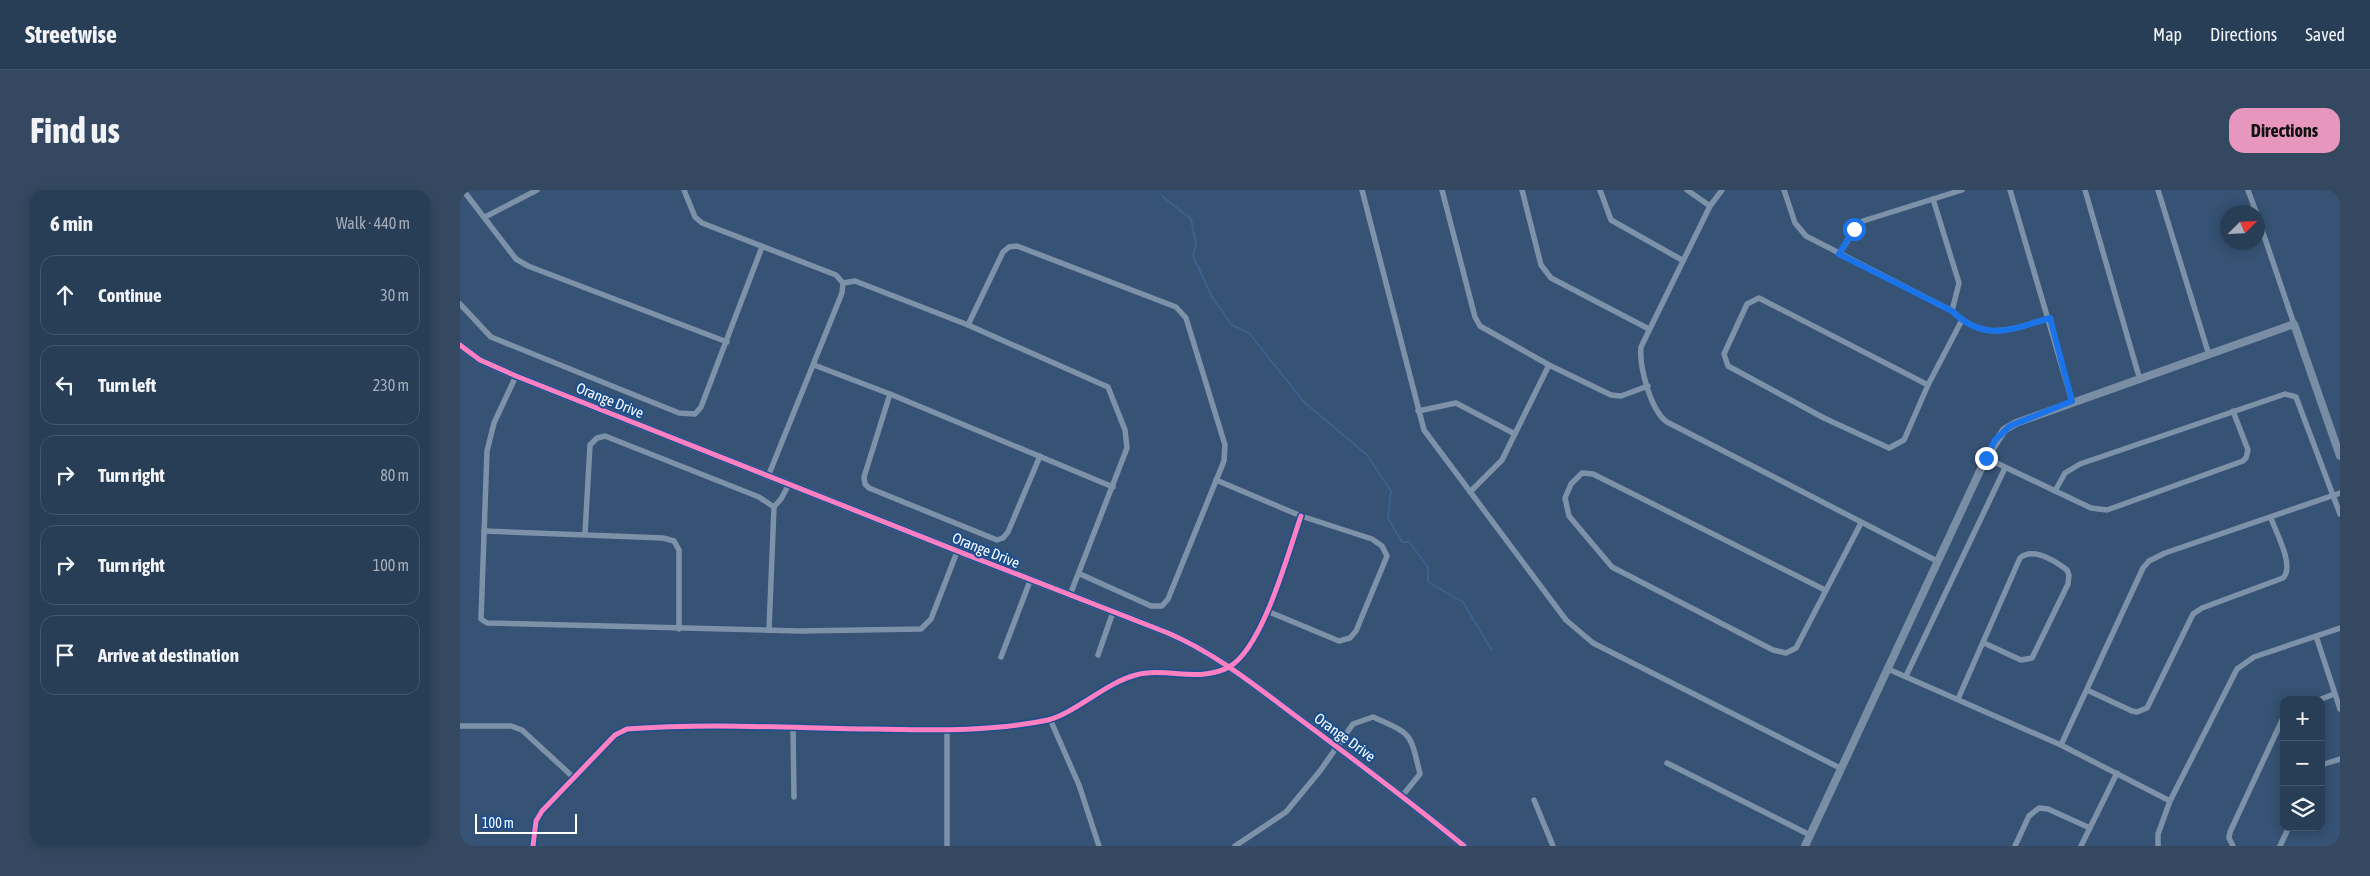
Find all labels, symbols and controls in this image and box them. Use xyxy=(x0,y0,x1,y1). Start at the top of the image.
text: Streetwise xyxy=(25,21,117,48)
text: Map xyxy=(2153,24,2182,45)
text: Directions xyxy=(2210,24,2277,45)
text: Saved xyxy=(2305,24,2345,45)
button: Directions xyxy=(2229,108,2340,153)
text: Find us xyxy=(30,110,120,150)
north arrow xyxy=(2220,205,2265,250)
text: 6 min xyxy=(50,211,93,235)
text: Walk · 440 m xyxy=(336,214,410,232)
route start xyxy=(1843,218,1866,241)
icon: ahead xyxy=(51,281,79,309)
text: Continue xyxy=(98,284,162,306)
text: 30 m xyxy=(380,286,409,304)
icon: left xyxy=(51,371,79,399)
text: Turn left xyxy=(98,374,156,396)
text: 230 m xyxy=(373,376,409,394)
street label: Orange Drive xyxy=(574,379,646,421)
route end xyxy=(1975,447,1998,470)
icon: right xyxy=(51,461,79,489)
text: Turn right xyxy=(98,464,165,486)
text: 80 m xyxy=(380,466,409,484)
street label: Orange Drive xyxy=(950,529,1022,571)
icon: right xyxy=(51,551,79,579)
text: Turn right xyxy=(98,554,165,576)
text: 100 m xyxy=(373,556,409,574)
icon: arrive xyxy=(51,641,79,669)
text: Arrive at destination xyxy=(98,644,239,666)
map controls xyxy=(2280,696,2325,831)
button: + xyxy=(2280,696,2325,741)
street label: Orange Drive xyxy=(1311,709,1379,765)
button: − xyxy=(2280,741,2325,786)
button: layers xyxy=(2280,786,2325,831)
scale bar xyxy=(475,811,578,834)
text: 100 m xyxy=(482,815,514,831)

